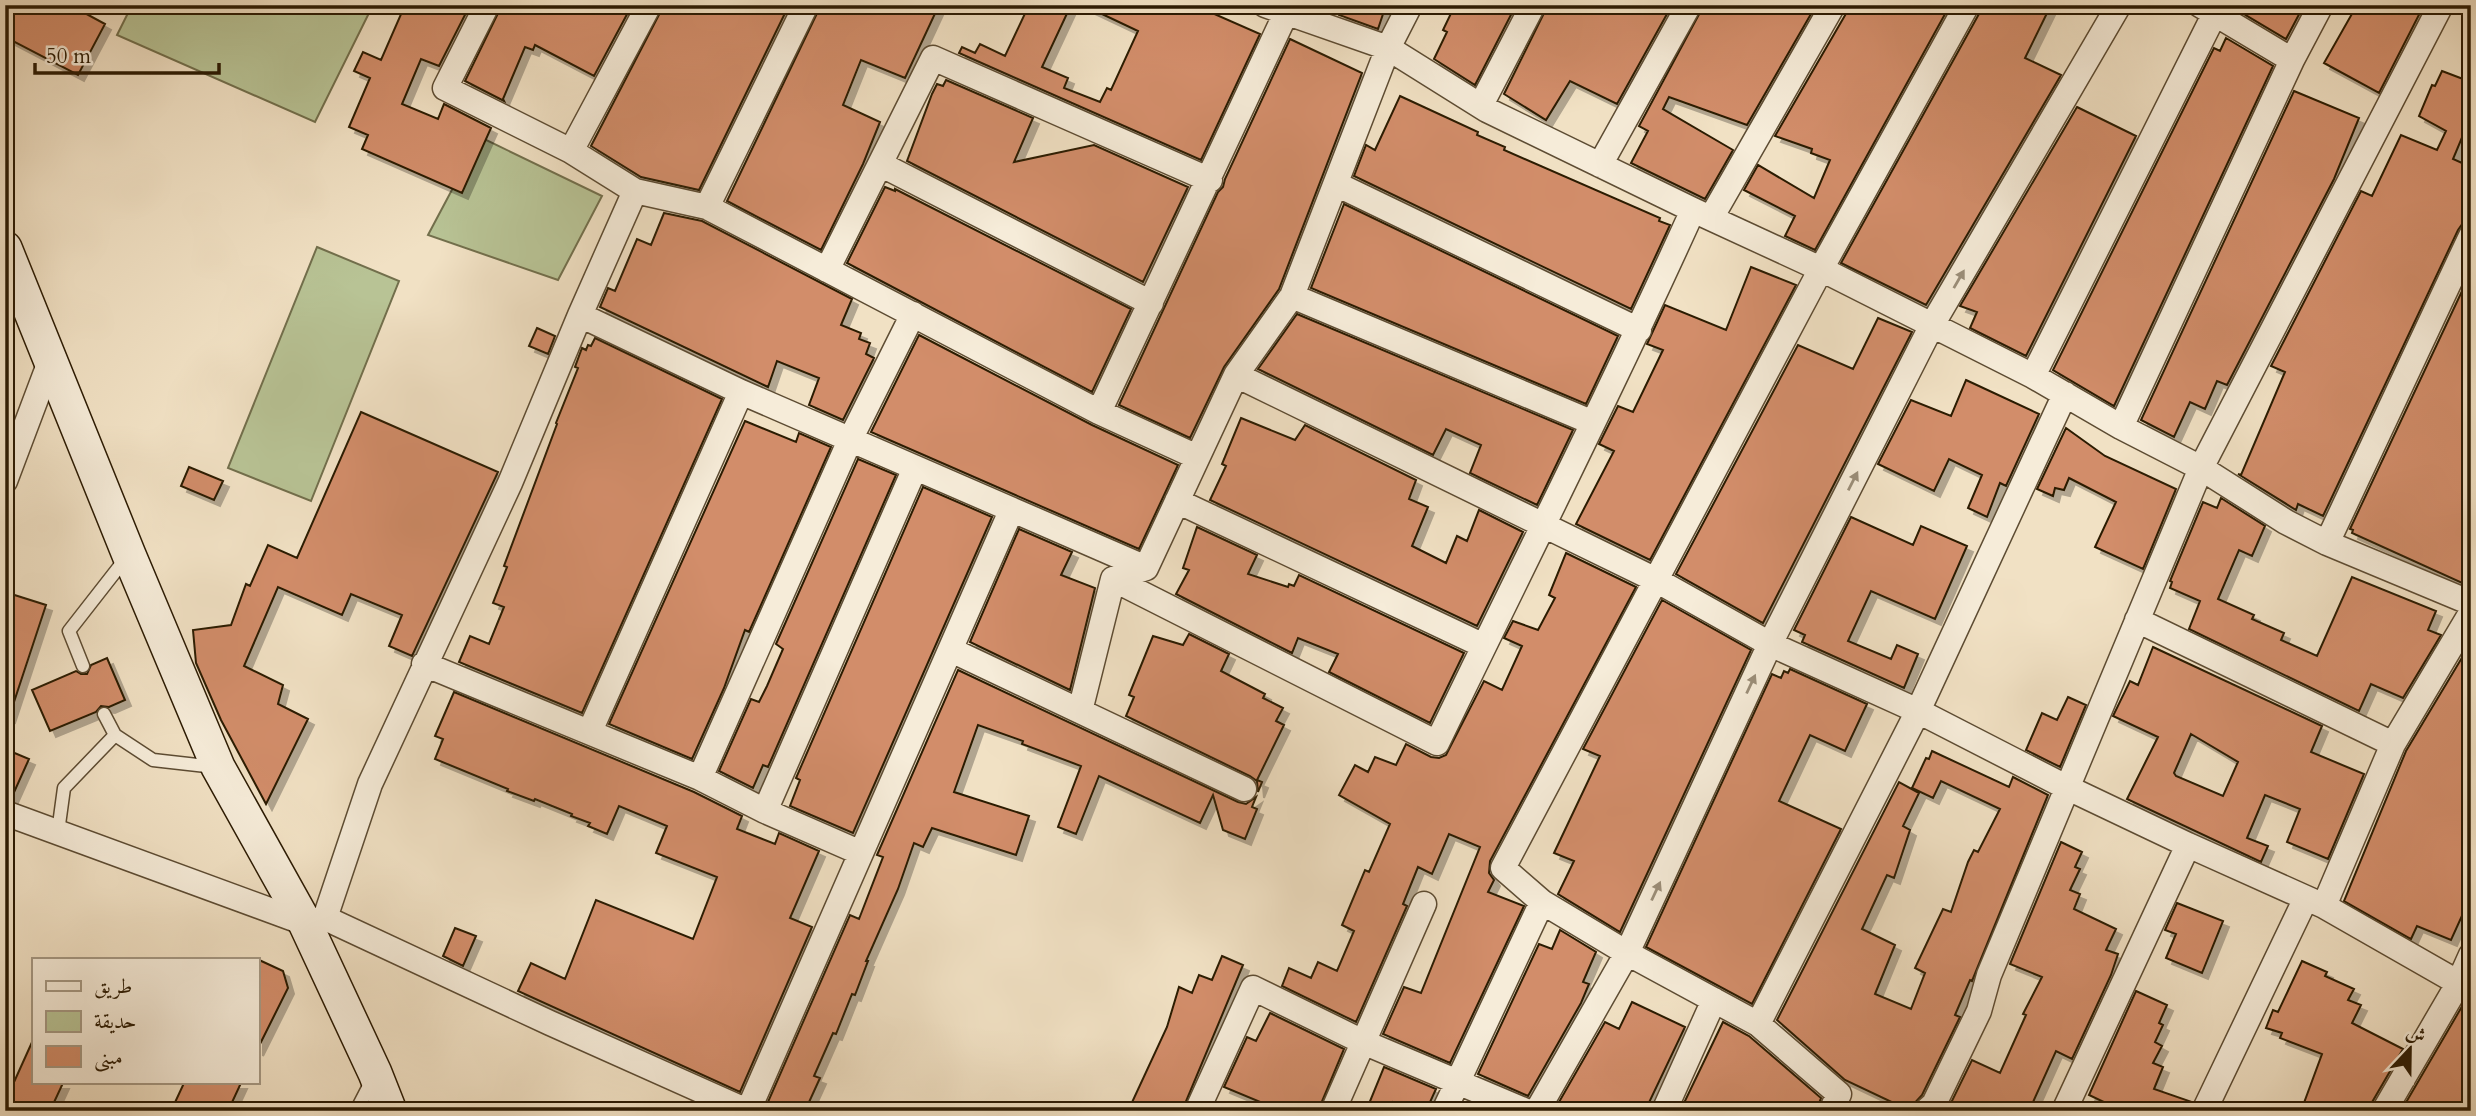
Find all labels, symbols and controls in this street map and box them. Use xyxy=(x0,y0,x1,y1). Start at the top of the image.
scale bar xyxy=(35,32,219,76)
text: 50 m xyxy=(46,42,91,71)
one-way arrow xyxy=(1952,270,1965,289)
one-way arrow xyxy=(1847,471,1858,491)
one-way arrow xyxy=(1746,674,1757,694)
one-way arrow xyxy=(1650,881,1662,901)
legend xyxy=(32,958,259,1084)
text: طريق xyxy=(94,972,132,1001)
text: حديقة xyxy=(94,1007,137,1036)
north arrow xyxy=(2374,1014,2444,1084)
text: ش xyxy=(2402,1019,2430,1050)
text: مبنى xyxy=(94,1043,123,1072)

